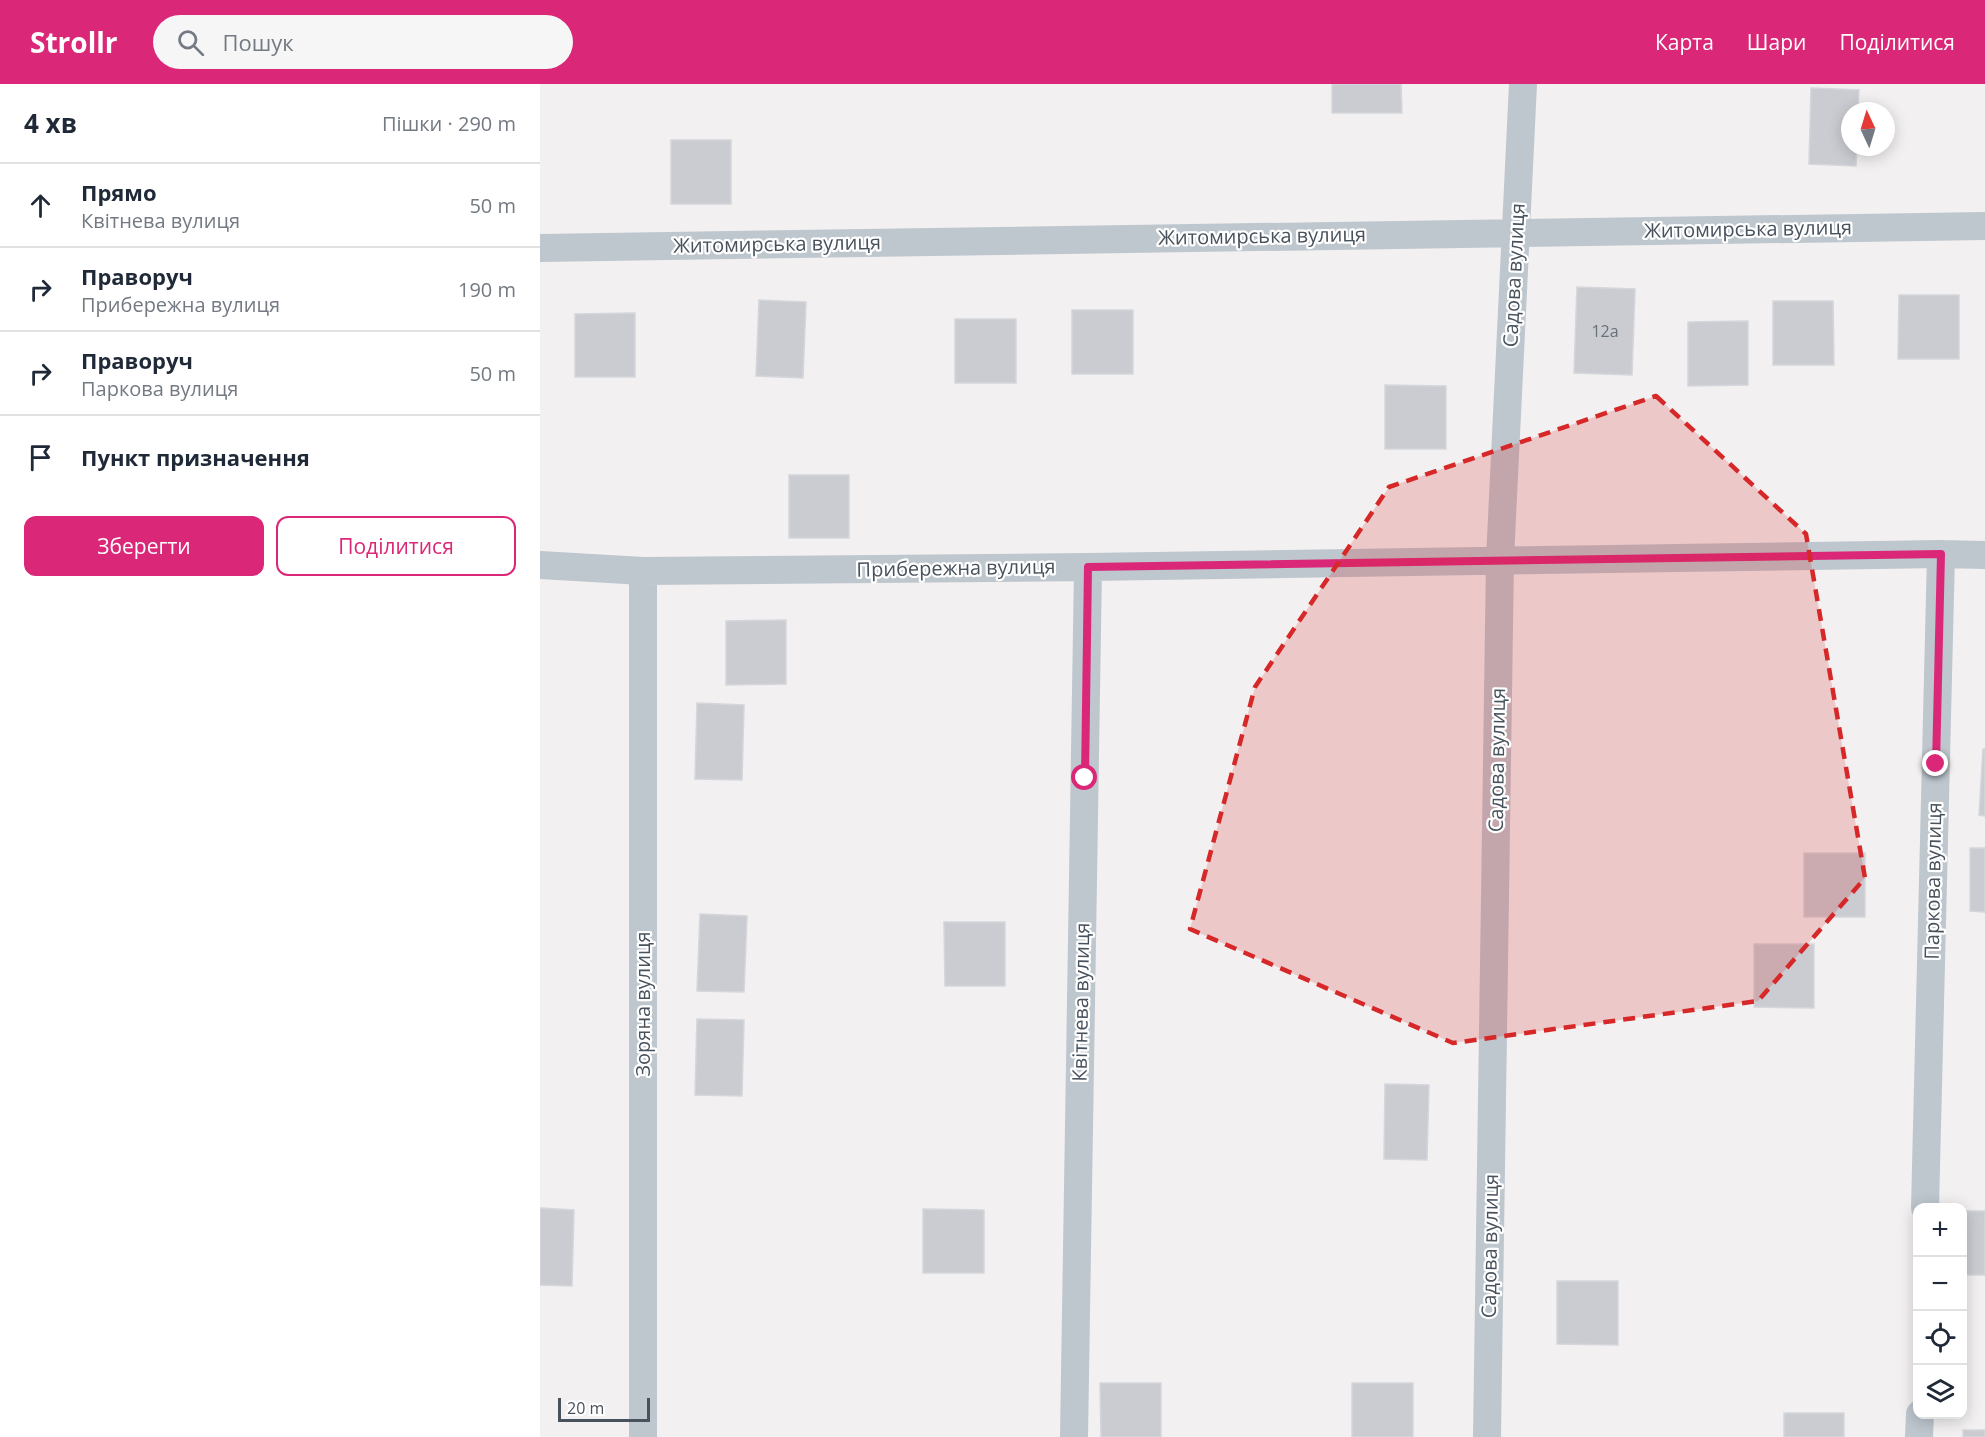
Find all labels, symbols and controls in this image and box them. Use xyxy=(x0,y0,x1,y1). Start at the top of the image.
search box xyxy=(153,15,573,69)
text: Strollr xyxy=(30,23,117,61)
icon: search xyxy=(174,26,207,59)
text: Пошук xyxy=(222,27,294,57)
text: Карта xyxy=(1655,28,1714,56)
text: Шари xyxy=(1747,28,1806,56)
text: Поділитися xyxy=(1839,28,1955,56)
north arrow xyxy=(1841,102,1895,156)
text: 4 хв xyxy=(24,105,77,141)
text: Пішки · 290 m xyxy=(382,110,516,137)
text: Прямо xyxy=(81,177,157,207)
icon: ahead xyxy=(24,189,57,222)
text: 50 m xyxy=(469,192,516,219)
street label: Садова вулиця xyxy=(1496,202,1531,348)
text: Квітнева вулиця xyxy=(81,207,240,234)
street label: Житомирська вулиця xyxy=(1644,213,1852,244)
street label: Житомирська вулиця xyxy=(1158,220,1366,251)
street label: Житомирська вулиця xyxy=(673,228,881,259)
text: Праворуч xyxy=(81,261,193,291)
icon: right xyxy=(24,273,57,306)
text: 190 m xyxy=(458,276,516,303)
text: Прибережна вулиця xyxy=(81,291,280,318)
house number: 12а xyxy=(1591,320,1619,342)
text: Праворуч xyxy=(81,345,193,375)
icon: right xyxy=(24,357,57,390)
text: 50 m xyxy=(469,360,516,387)
text: Паркова вулиця xyxy=(81,375,238,402)
icon: arrive xyxy=(24,441,57,474)
text: Пункт призначення xyxy=(81,442,310,472)
button: Зберегти xyxy=(24,516,264,576)
button: Поділитися xyxy=(276,516,516,576)
street label: Прибережна вулиця xyxy=(856,552,1056,583)
street label: Садова вулиця xyxy=(1482,688,1511,832)
route end xyxy=(1922,750,1948,776)
route start xyxy=(1071,764,1097,790)
street label: Паркова вулиця xyxy=(1918,802,1947,960)
street label: Квітнева вулиця xyxy=(1066,922,1095,1082)
street label: Зоряна вулиця xyxy=(629,931,656,1077)
street label: Садова вулиця xyxy=(1475,1174,1504,1318)
map controls xyxy=(1913,1203,1967,1419)
button: + xyxy=(1913,1203,1967,1257)
button: − xyxy=(1913,1257,1967,1311)
button: locate xyxy=(1913,1311,1967,1365)
button: layers xyxy=(1913,1365,1967,1419)
scale bar xyxy=(558,1395,650,1422)
text: 20 m xyxy=(567,1397,604,1419)

